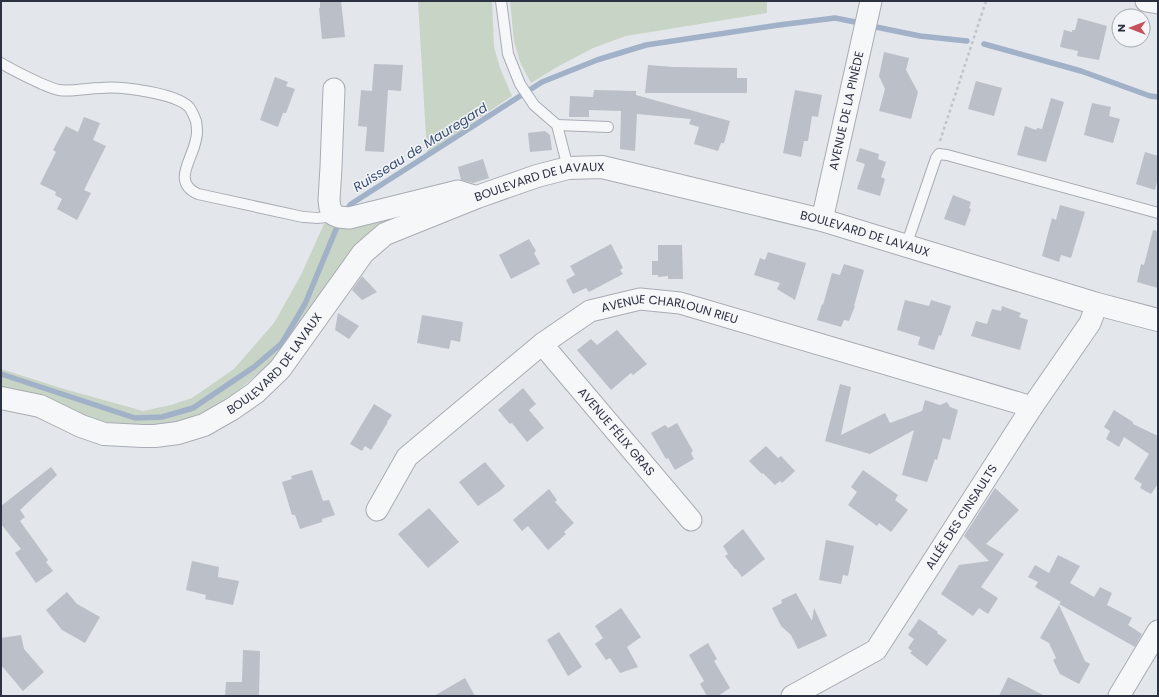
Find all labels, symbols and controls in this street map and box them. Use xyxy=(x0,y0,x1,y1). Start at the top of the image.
north arrow xyxy=(1111,8,1151,48)
text: N xyxy=(1113,24,1129,32)
street label: AVENUE DE LA PINÈDE xyxy=(824,49,868,172)
water label: Ruisseau de Mauregard xyxy=(349,98,491,197)
street label: BOULEVARD DE LAVAUX xyxy=(472,158,605,205)
street label: BOULEVARD DE LAVAUX xyxy=(799,206,932,260)
street label: AVENUE CHARLOUN RIEU xyxy=(599,290,740,328)
street label: BOULEVARD DE LAVAUX xyxy=(223,309,326,418)
street label: AVENUE FÉLIX GRAS xyxy=(574,384,659,479)
street label: ALLÉE DES CINSAULTS xyxy=(921,461,1001,572)

